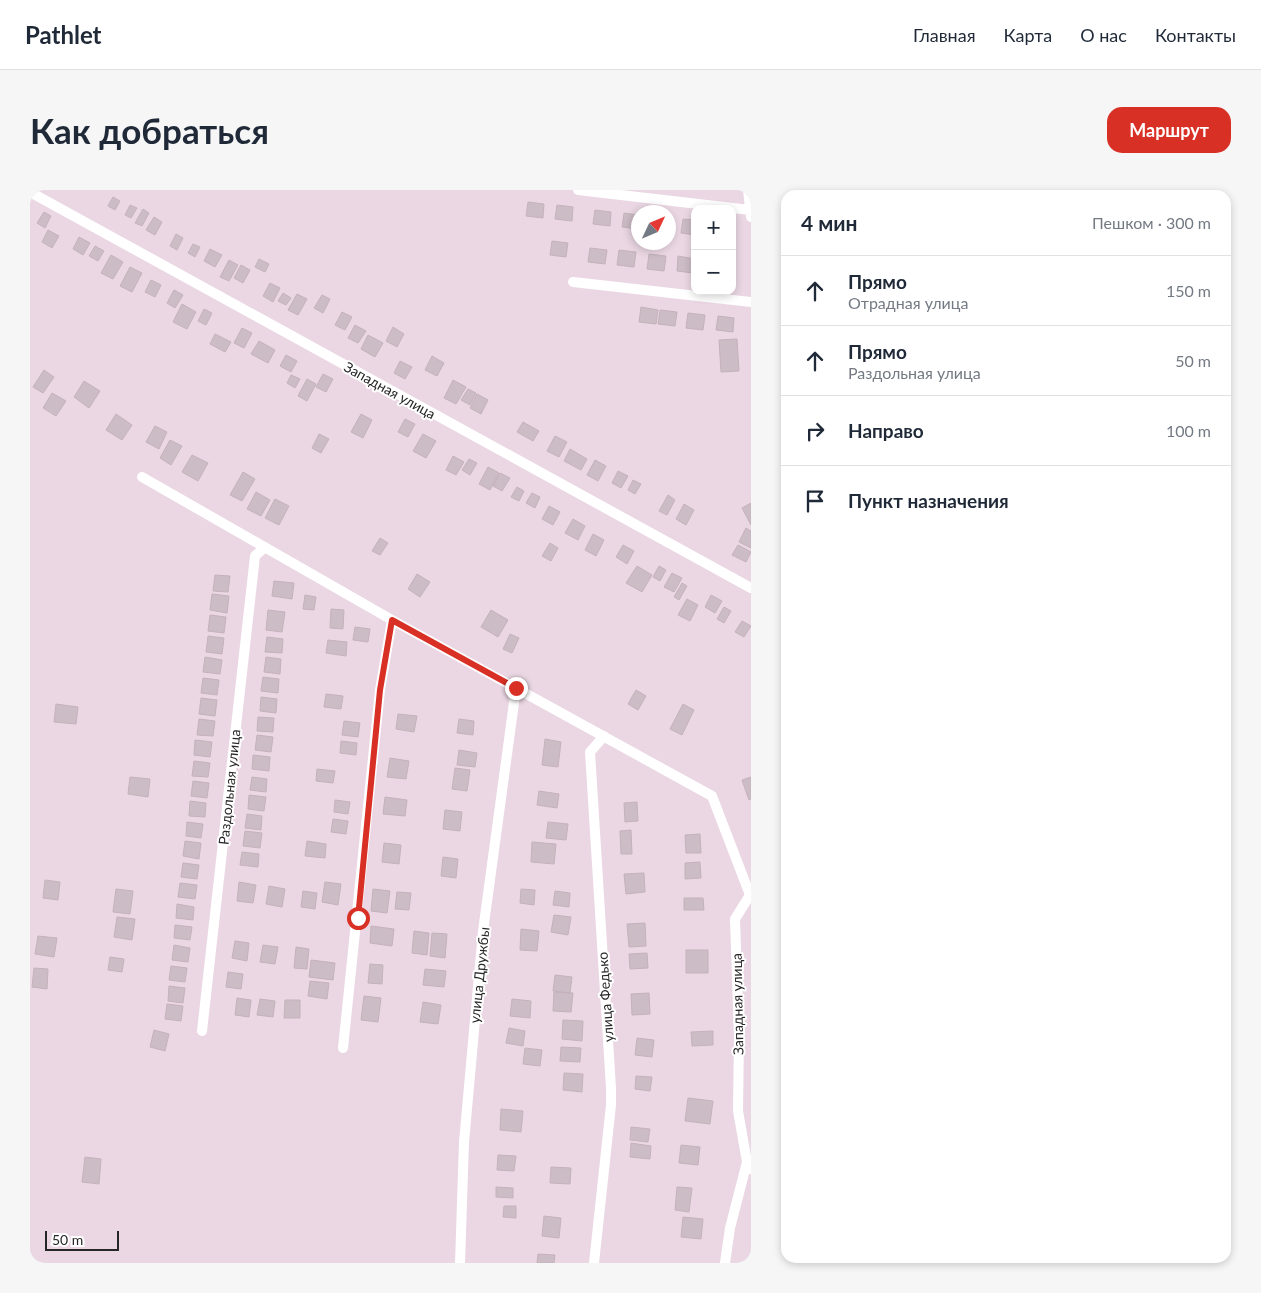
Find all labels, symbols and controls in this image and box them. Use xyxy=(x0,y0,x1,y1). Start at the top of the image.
text: Pathlet xyxy=(25,20,102,49)
text: Главная xyxy=(913,24,976,46)
text: Карта xyxy=(1004,24,1052,46)
text: О нас xyxy=(1080,24,1127,46)
text: Контакты xyxy=(1155,24,1236,46)
button: Маршрут xyxy=(1107,107,1231,153)
text: Как добраться xyxy=(30,109,269,151)
north arrow xyxy=(631,205,676,250)
map controls xyxy=(691,205,736,295)
button: + xyxy=(691,205,736,250)
text: 4 мин xyxy=(801,210,858,235)
text: Пешком · 300 m xyxy=(1092,213,1211,232)
button: − xyxy=(691,250,736,295)
text: Прямо xyxy=(848,270,907,293)
icon: ahead xyxy=(801,277,829,305)
text: 150 m xyxy=(1166,281,1211,300)
text: Отрадная улица xyxy=(848,293,968,312)
text: Прямо xyxy=(848,340,907,363)
icon: ahead xyxy=(801,347,829,375)
text: 50 m xyxy=(1175,351,1211,370)
street label: Западная улица xyxy=(341,358,439,422)
text: Раздольная улица xyxy=(848,363,981,382)
icon: right xyxy=(801,417,829,445)
text: Направо xyxy=(848,419,924,442)
text: 100 m xyxy=(1166,421,1211,440)
icon: arrive xyxy=(801,487,829,515)
text: Пункт назначения xyxy=(848,489,1009,512)
route end xyxy=(505,677,528,700)
street label: Раздольная улица xyxy=(214,728,244,846)
route start xyxy=(347,907,370,930)
street label: улица Дружбы xyxy=(465,926,493,1024)
street label: улица Федько xyxy=(593,951,617,1043)
street label: Западная улица xyxy=(728,953,746,1055)
scale bar xyxy=(45,1228,119,1251)
text: 50 m xyxy=(52,1231,83,1248)

